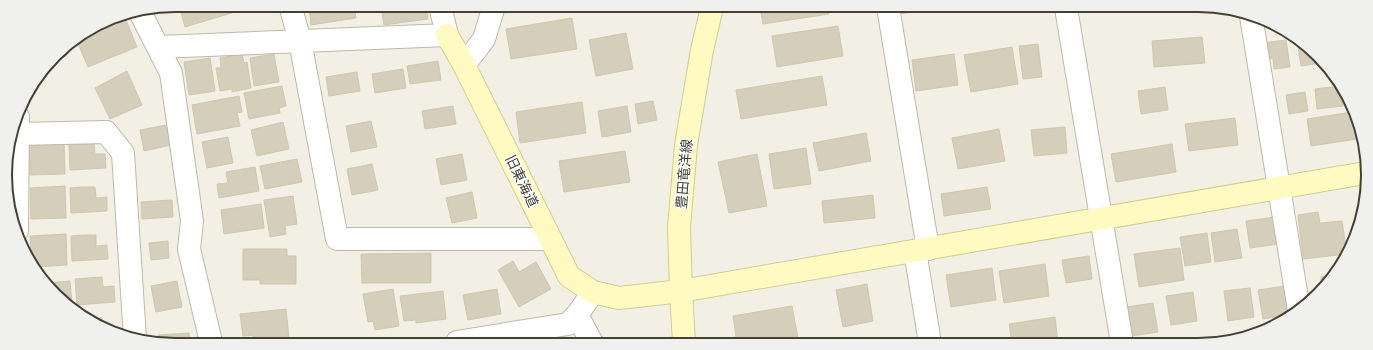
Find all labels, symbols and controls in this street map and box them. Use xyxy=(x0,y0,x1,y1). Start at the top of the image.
street label: 豊田竜洋線 xyxy=(673,138,695,210)
street label: 旧東海道 xyxy=(503,152,541,210)

